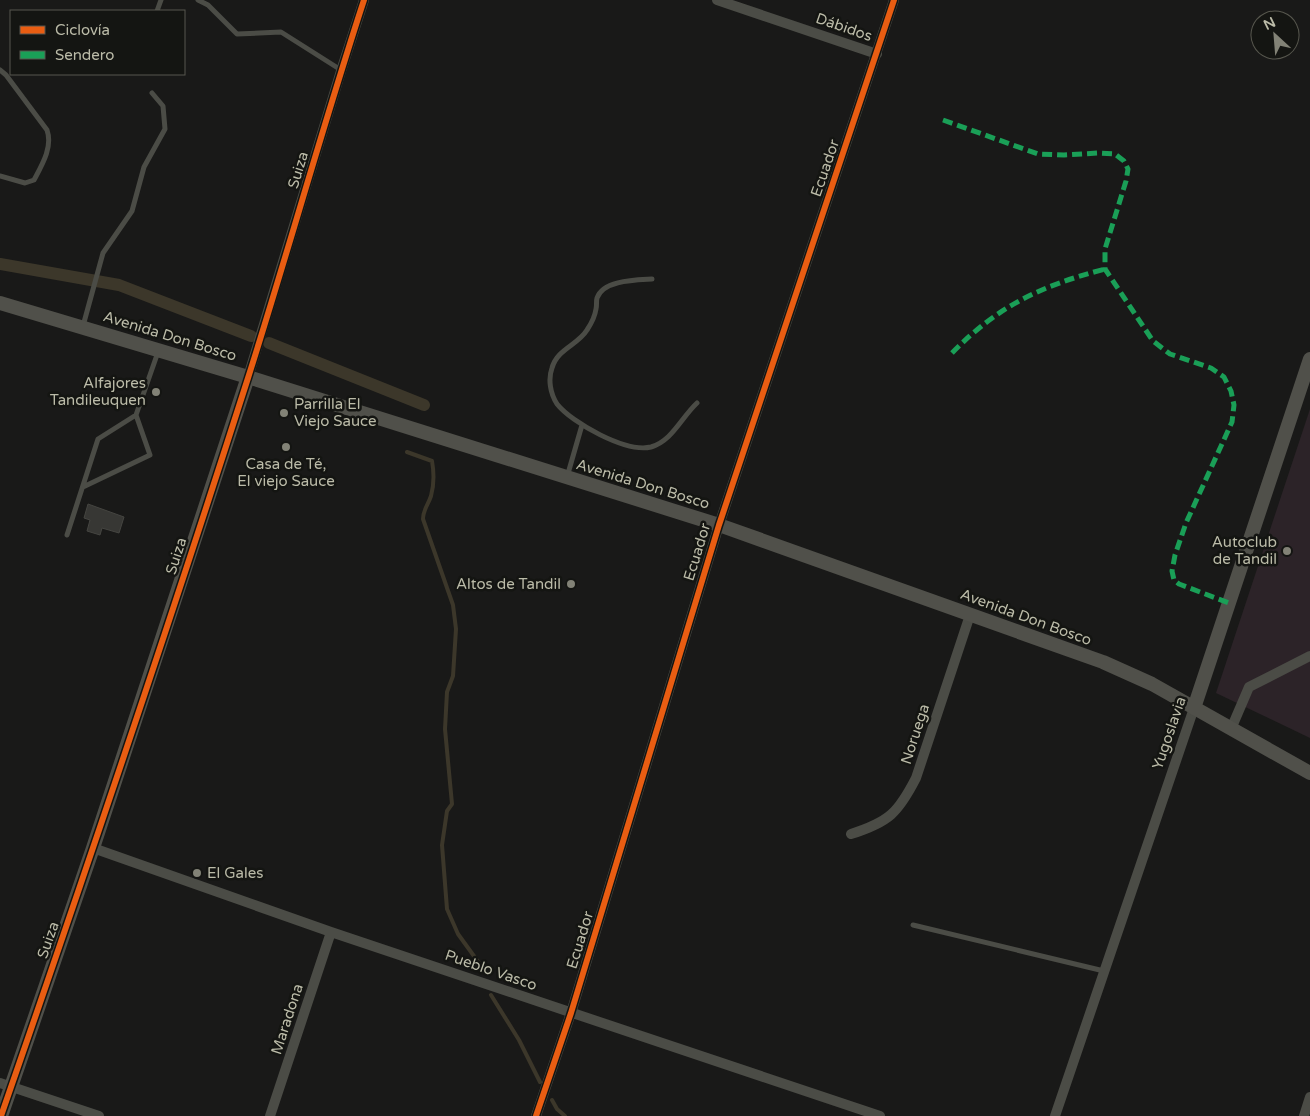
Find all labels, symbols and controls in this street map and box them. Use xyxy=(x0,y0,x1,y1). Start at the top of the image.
street label: Dábidos xyxy=(813,9,875,45)
legend xyxy=(10,10,185,75)
north arrow xyxy=(1250,10,1300,60)
text: N xyxy=(1261,14,1278,34)
text: Ciclovía xyxy=(55,21,110,39)
text: Sendero xyxy=(55,46,114,64)
street label: Ecuador xyxy=(807,137,843,199)
street label: Suiza xyxy=(284,149,312,191)
street label: Avenida Don Bosco xyxy=(101,307,239,365)
place label: Alfajores Tandileuquen xyxy=(50,374,146,409)
marker: Alfajores Tandileuquen xyxy=(150,386,162,398)
place label: Parrilla El Viejo Sauce xyxy=(294,395,377,430)
marker: Parrilla El Viejo Sauce xyxy=(278,407,290,419)
marker: Casa de Té, El viejo Sauce xyxy=(280,441,292,453)
place label: Casa de Té, El viejo Sauce xyxy=(237,455,335,490)
street label: Avenida Don Bosco xyxy=(574,455,712,513)
street label: Ecuador xyxy=(680,521,714,583)
place label: Autoclub de Tandil xyxy=(1212,533,1277,568)
street label: Suiza xyxy=(162,535,190,577)
marker: Autoclub de Tandil xyxy=(1281,545,1293,557)
place label: Altos de Tandil xyxy=(456,575,561,593)
marker: Altos de Tandil xyxy=(565,578,577,590)
street label: Avenida Don Bosco xyxy=(958,585,1094,649)
street label: Yugoslavia xyxy=(1148,694,1190,772)
street label: Noruega xyxy=(897,702,933,766)
place label: El Gales xyxy=(207,864,263,882)
marker: El Gales xyxy=(191,867,203,879)
street label: Ecuador xyxy=(563,909,597,971)
street label: Suiza xyxy=(33,919,63,961)
street label: Pueblo Vasco xyxy=(443,946,539,994)
street label: Maradona xyxy=(267,981,307,1057)

